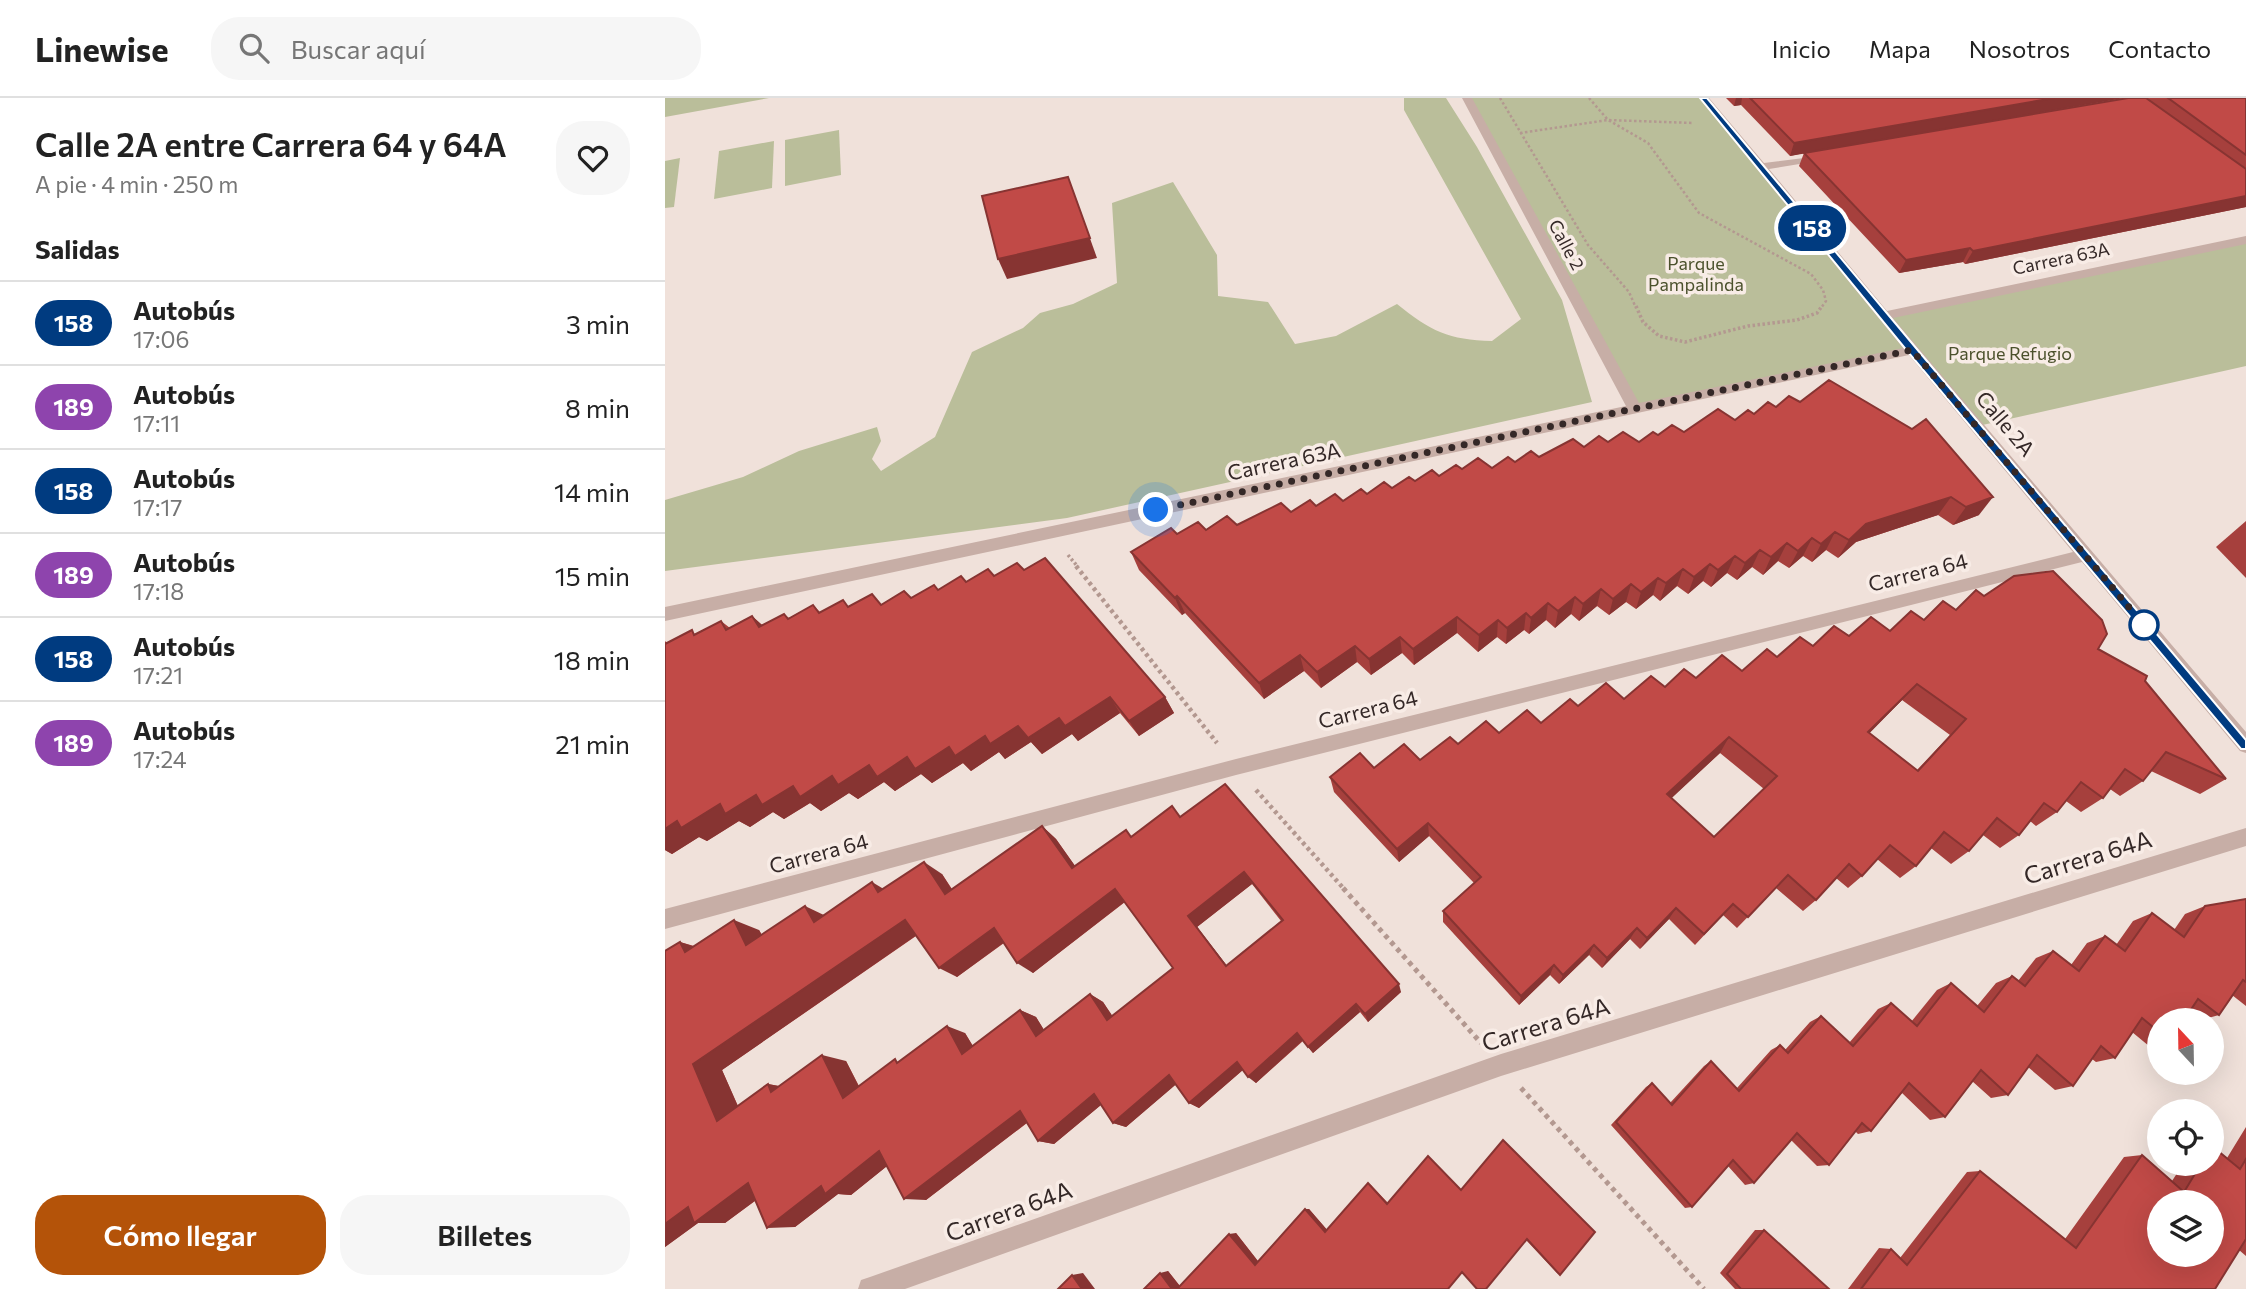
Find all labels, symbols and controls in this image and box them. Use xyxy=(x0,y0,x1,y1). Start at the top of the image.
search box xyxy=(211,17,701,80)
text: Linewise xyxy=(35,28,169,69)
icon: search xyxy=(235,29,273,67)
text: Buscar aquí xyxy=(291,33,426,64)
text: Inicio xyxy=(1772,34,1831,63)
text: Mapa xyxy=(1869,34,1931,63)
text: Nosotros xyxy=(1969,34,2070,63)
text: Contacto xyxy=(2108,34,2211,63)
button: heart xyxy=(556,121,630,195)
text: Calle 2A entre Carrera 64 y 64A xyxy=(35,123,507,164)
text: A pie · 4 min · 250 m xyxy=(35,170,238,198)
line badge: 158 xyxy=(1772,205,1852,251)
text: 158 xyxy=(1792,213,1832,242)
street label: Calle 2 xyxy=(1545,216,1589,273)
text: Salidas xyxy=(35,233,120,264)
street label: Carrera 63A xyxy=(2010,237,2111,279)
park label: Parque Pampalinda xyxy=(1648,252,1744,295)
text: Autobús xyxy=(133,294,235,325)
text: 158 xyxy=(54,308,93,337)
text: 3 min xyxy=(566,308,630,339)
text: 17:06 xyxy=(133,325,189,353)
park label: Parque Refugio xyxy=(1948,342,2072,364)
text: Autobús xyxy=(133,378,235,409)
street label: Calle 2A xyxy=(1972,385,2041,461)
text: 189 xyxy=(53,392,94,421)
text: 8 min xyxy=(565,392,630,423)
text: 17:11 xyxy=(133,409,180,437)
street label: Carrera 63A xyxy=(1225,436,1342,485)
text: Autobús xyxy=(133,462,235,493)
text: 158 xyxy=(54,476,93,505)
text: 14 min xyxy=(554,476,630,507)
your location xyxy=(1138,492,1173,527)
text: 17:17 xyxy=(133,493,182,521)
text: Autobús xyxy=(133,546,235,577)
street label: Carrera 64 xyxy=(1865,547,1970,596)
text: 189 xyxy=(53,560,94,589)
text: 15 min xyxy=(555,560,630,591)
text: 17:18 xyxy=(133,577,184,605)
unlabelled marker xyxy=(2129,610,2159,640)
text: Autobús xyxy=(133,630,235,661)
text: 158 xyxy=(54,644,93,673)
text: 18 min xyxy=(554,644,630,675)
text: 17:21 xyxy=(133,661,183,689)
street label: Carrera 64 xyxy=(1315,684,1420,733)
text: Autobús xyxy=(133,714,235,745)
text: 189 xyxy=(53,728,94,757)
text: 21 min xyxy=(555,728,630,759)
text: 17:24 xyxy=(133,745,187,773)
street label: Carrera 64A xyxy=(2020,823,2155,890)
street label: Carrera 64 xyxy=(766,827,871,878)
street label: Carrera 64A xyxy=(1478,990,1613,1057)
north arrow xyxy=(2147,1008,2224,1085)
map controls xyxy=(2147,1008,2224,1267)
button: locate xyxy=(2147,1099,2224,1176)
street label: Carrera 64A xyxy=(941,1174,1076,1247)
button: layers xyxy=(2147,1190,2224,1267)
button: Cómo llegar xyxy=(35,1195,326,1275)
button: Billetes xyxy=(340,1195,630,1275)

